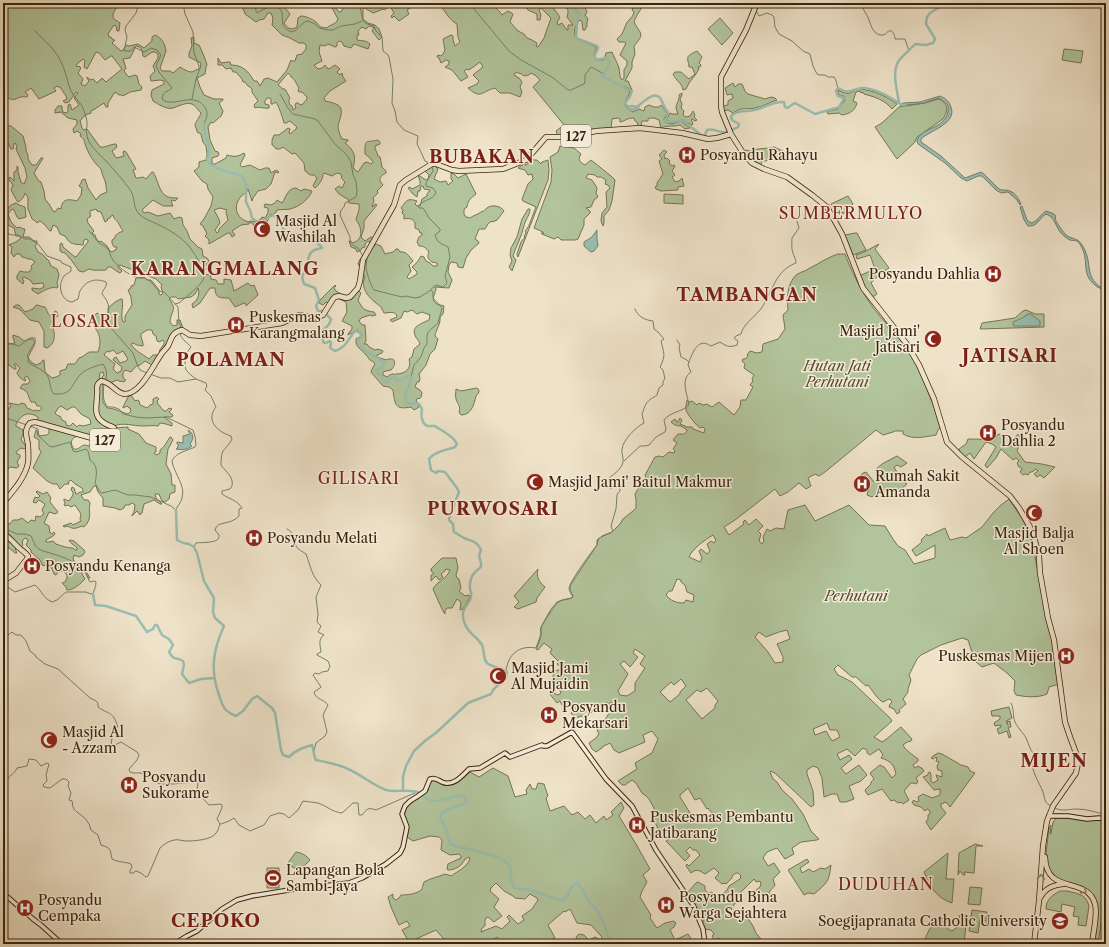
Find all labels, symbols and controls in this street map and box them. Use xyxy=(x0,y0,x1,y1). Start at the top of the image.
road number: 127 xyxy=(561,125,591,147)
hospital icon: Posyandu Rahayu xyxy=(677,145,697,165)
district label: BUBAKAN xyxy=(429,146,535,168)
place label: Posyandu Rahayu xyxy=(700,146,818,164)
district label: SUMBERMULYO xyxy=(779,203,923,223)
place label: Masjid Al Washilah xyxy=(274,212,337,246)
mosque icon: Masjid Al Washilah xyxy=(252,219,272,239)
district label: KARANGMALANG xyxy=(131,258,319,280)
hospital icon: Posyandu Dahlia xyxy=(983,264,1003,284)
place label: Posyandu Dahlia xyxy=(869,265,981,283)
district label: TAMBANGAN xyxy=(676,284,818,306)
place label: Puskesmas Karangmalang xyxy=(249,308,345,342)
district label: LOSARI xyxy=(51,311,119,331)
hospital icon: Puskesmas Karangmalang xyxy=(226,315,246,335)
place label: Masjid Jami' Jatisari xyxy=(840,322,920,356)
mosque icon: Masjid Jami' Jatisari xyxy=(923,329,943,349)
district label: JATISARI xyxy=(959,345,1058,367)
district label: POLAMAN xyxy=(176,349,286,371)
park label: Hutan Jati Perhutani xyxy=(802,357,872,391)
place label: Posyandu Dahlia 2 xyxy=(1001,416,1066,450)
hospital icon: Posyandu Dahlia 2 xyxy=(978,423,998,443)
road number: 127 xyxy=(90,429,120,451)
place label: Rumah Sakit Amanda xyxy=(874,467,960,501)
district label: GILISARI xyxy=(318,468,400,488)
mosque icon: Masjid Jami' Baitul Makmur xyxy=(525,472,545,492)
place label: Masjid Jami' Baitul Makmur xyxy=(548,473,732,491)
hospital icon: Rumah Sakit Amanda xyxy=(852,474,872,494)
district label: PURWOSARI xyxy=(427,498,559,520)
mosque icon: Masjid Balja Al Shoen xyxy=(1024,503,1044,523)
place label: Masjid Balja Al Shoen xyxy=(994,524,1075,558)
hospital icon: Posyandu Melati xyxy=(244,528,264,548)
place label: Posyandu Melati xyxy=(267,529,377,547)
hospital icon: Posyandu Kenanga xyxy=(22,556,42,576)
place label: Posyandu Kenanga xyxy=(45,557,172,575)
park label: Perhutani xyxy=(823,587,889,605)
hospital icon: Puskesmas Mijen xyxy=(1056,646,1076,666)
place label: Puskesmas Mijen xyxy=(938,647,1053,665)
place label: Masjid Jami Al Mujaidin xyxy=(510,659,589,693)
mosque icon: Masjid Jami Al Mujaidin xyxy=(488,666,508,686)
place label: Posyandu Mekarsari xyxy=(562,698,628,732)
hospital icon: Posyandu Mekarsari xyxy=(539,705,559,725)
place label: Masjid Al - Azzam xyxy=(62,723,124,757)
mosque icon: Masjid Al - Azzam xyxy=(39,730,59,750)
district label: MIJEN xyxy=(1020,750,1088,772)
place label: Posyandu Sukorame xyxy=(142,768,209,802)
hospital icon: Posyandu Sukorame xyxy=(119,775,139,795)
place label: Puskesmas Pembantu Jatibarang xyxy=(648,808,794,842)
hospital icon: Puskesmas Pembantu Jatibarang xyxy=(627,815,647,835)
place label: Lapangan Bola Sambi Jaya xyxy=(286,861,385,895)
sports icon: Lapangan Bola Sambi Jaya xyxy=(263,868,283,888)
district label: DUDUHAN xyxy=(838,874,934,894)
one-way arrow xyxy=(1036,874,1045,880)
one-way arrow xyxy=(1079,886,1086,893)
place label: Posyandu Bina Warga Sejahtera xyxy=(678,888,788,922)
place label: Posyandu Cempaka xyxy=(38,891,103,925)
hospital icon: Posyandu Bina Warga Sejahtera xyxy=(656,895,676,915)
hospital icon: Posyandu Cempaka xyxy=(15,898,35,918)
district label: CEPOKO xyxy=(171,910,261,932)
school or university icon: Soegijapranata Catholic University xyxy=(1050,911,1070,931)
place label: Soegijapranata Catholic University xyxy=(818,912,1047,930)

